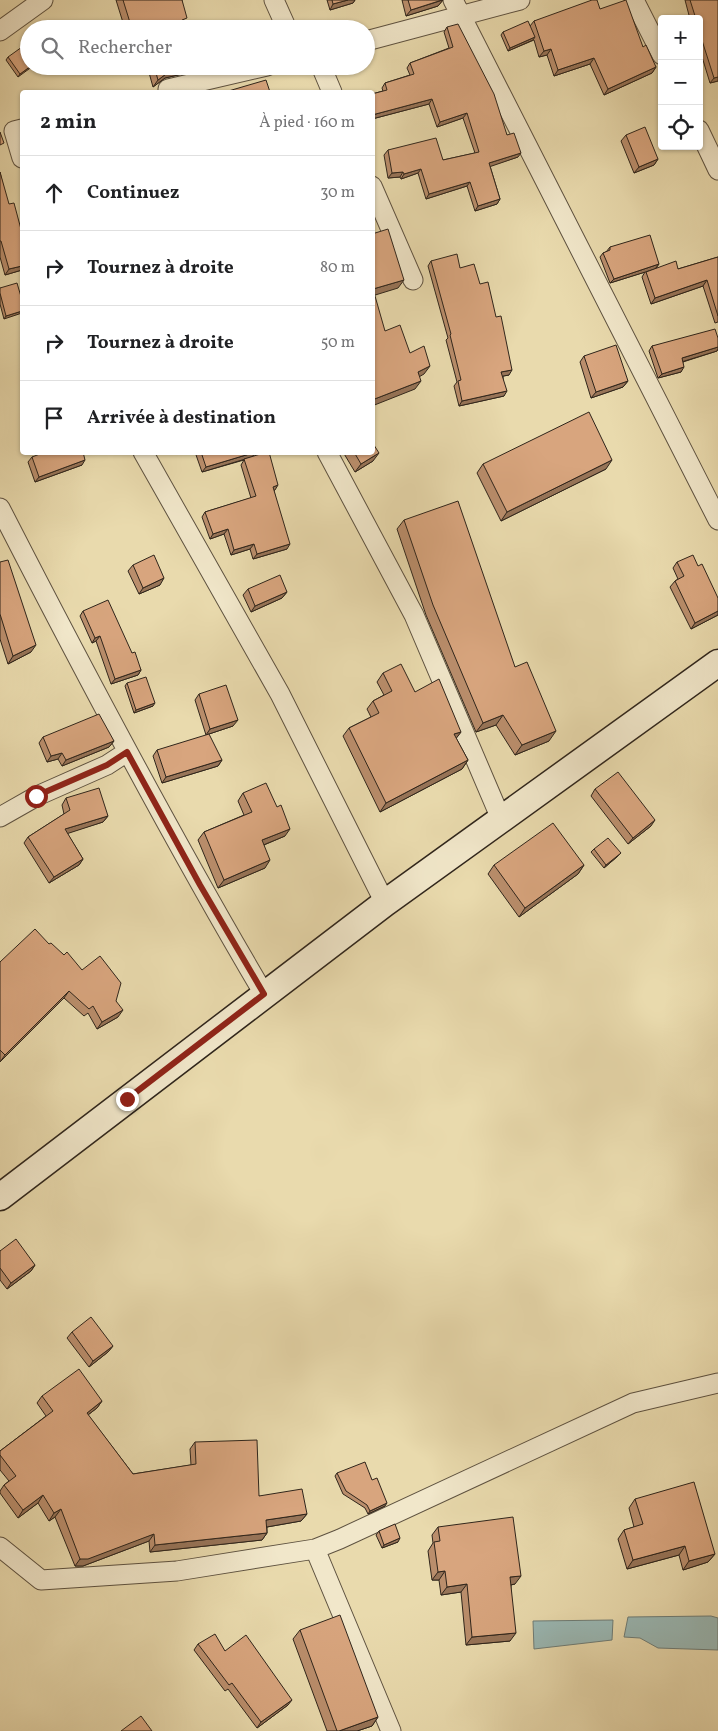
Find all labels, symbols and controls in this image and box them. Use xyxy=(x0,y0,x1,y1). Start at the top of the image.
map controls xyxy=(658,15,703,150)
button: + xyxy=(658,15,703,60)
search box xyxy=(20,20,375,75)
icon: search xyxy=(38,34,66,62)
text: Rechercher xyxy=(78,35,172,61)
button: − xyxy=(658,60,703,105)
button: locate xyxy=(658,105,703,150)
text: 2 min xyxy=(40,108,97,137)
text: À pied · 160 m xyxy=(259,112,355,134)
icon: ahead xyxy=(40,179,68,207)
text: Continuez xyxy=(87,180,179,206)
text: 30 m xyxy=(320,182,355,204)
icon: right xyxy=(40,254,68,282)
text: Tournez à droite xyxy=(87,255,234,281)
text: 80 m xyxy=(320,257,355,279)
icon: right xyxy=(40,329,68,357)
text: Tournez à droite xyxy=(87,330,234,356)
text: 50 m xyxy=(321,332,355,354)
icon: arrive xyxy=(40,404,68,432)
text: Arrivée à destination xyxy=(87,405,276,431)
route start xyxy=(25,785,48,808)
route end xyxy=(116,1088,139,1111)

